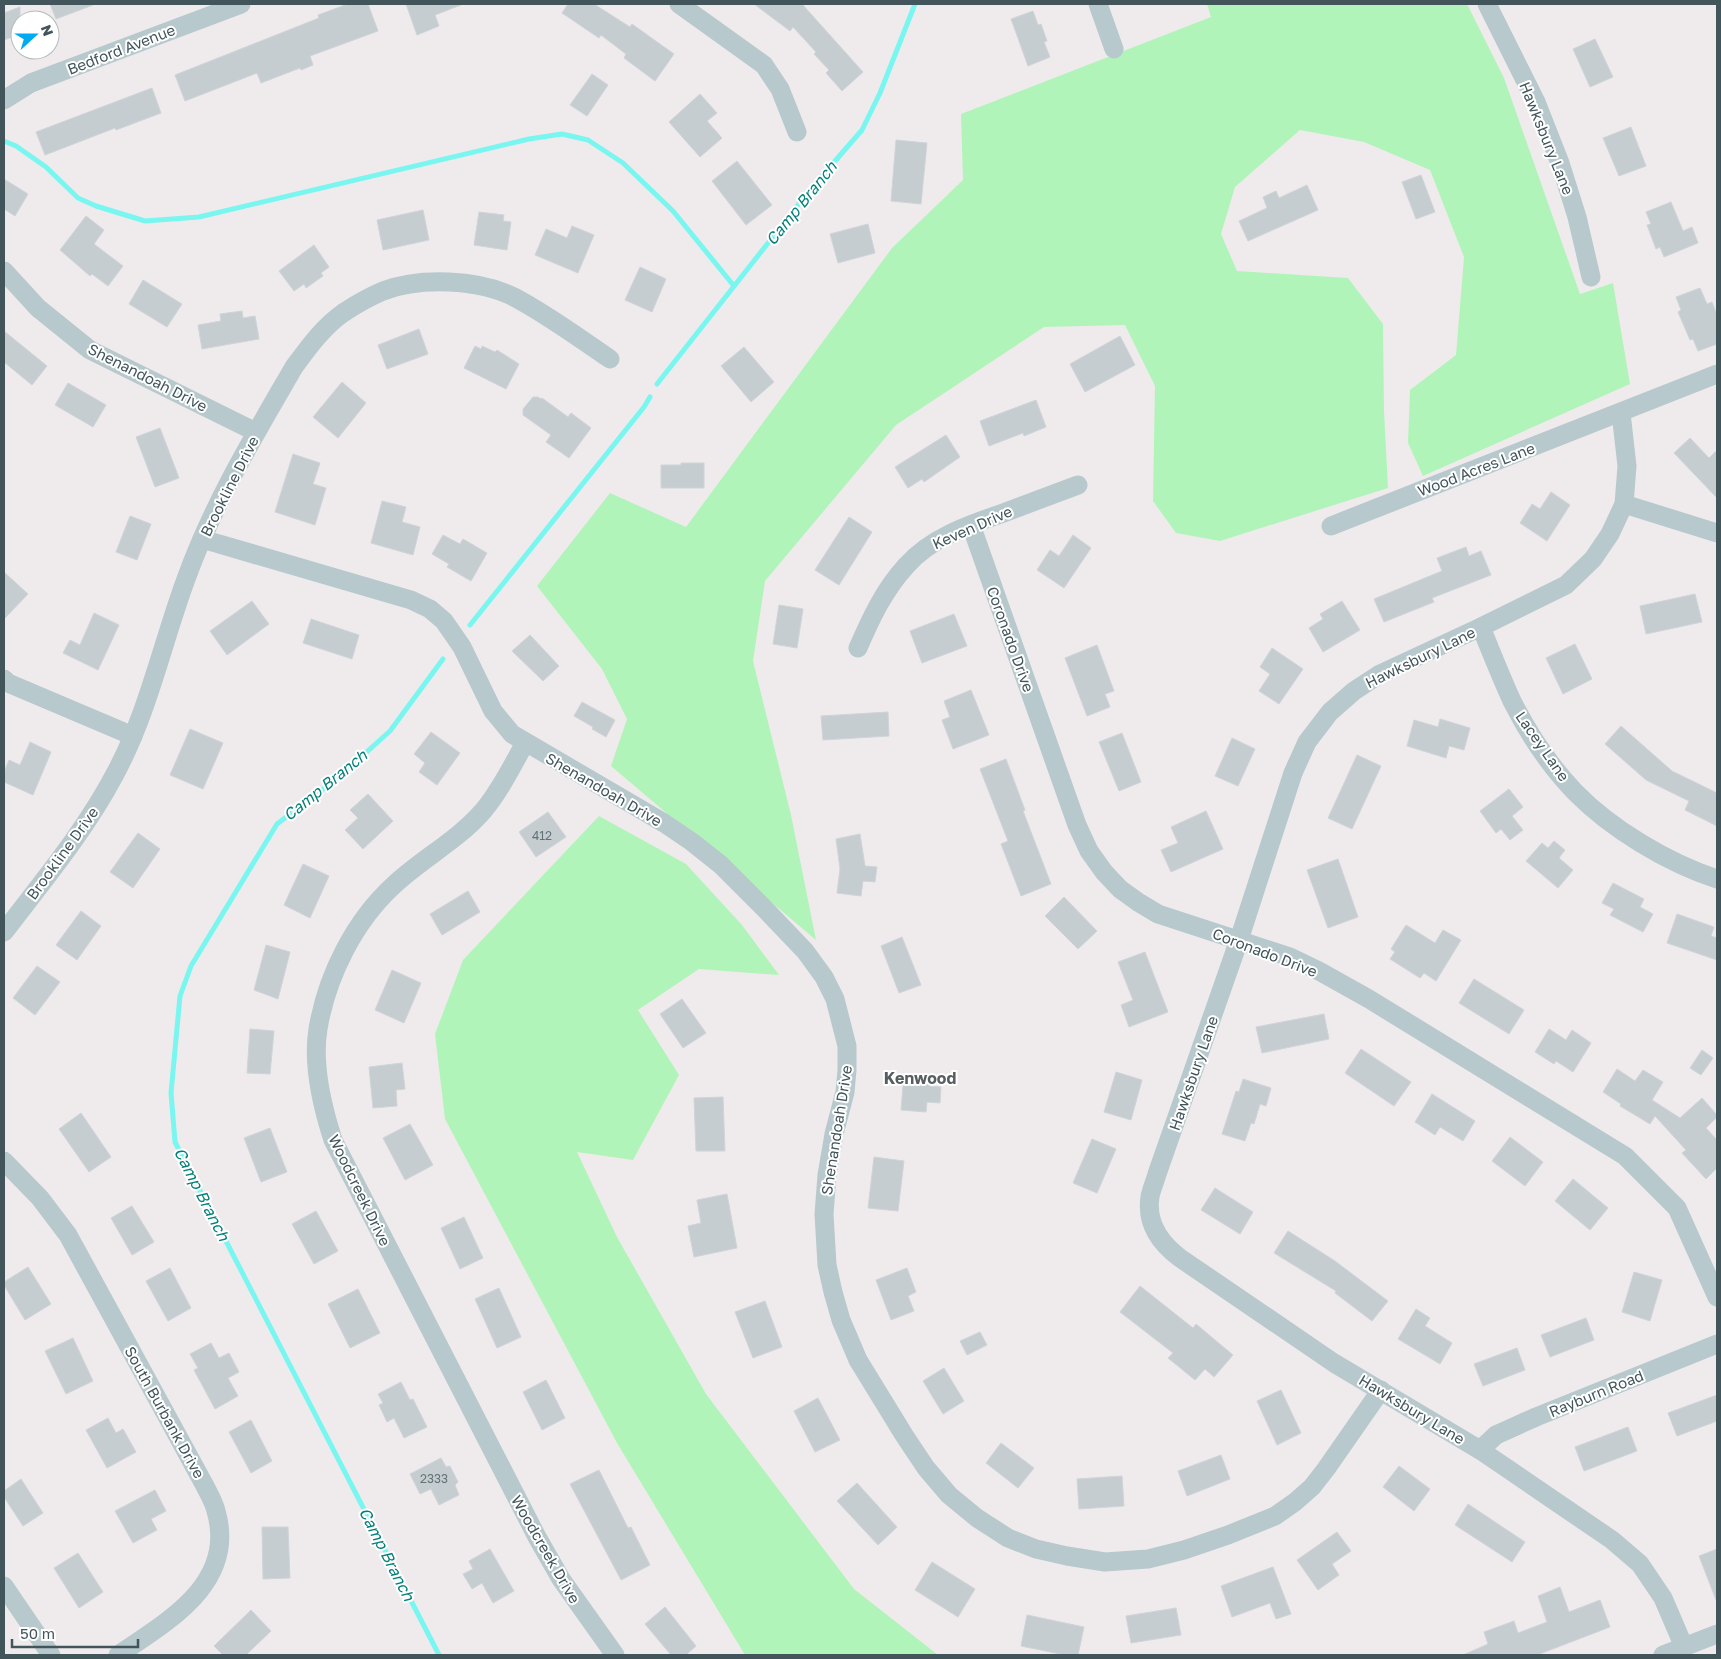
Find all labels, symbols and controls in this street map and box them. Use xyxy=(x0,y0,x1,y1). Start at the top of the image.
north arrow xyxy=(10,10,60,60)
street label: Bedford Avenue xyxy=(65,20,178,78)
text: N xyxy=(38,22,57,38)
street label: Hawksbury Lane xyxy=(1516,79,1578,197)
water label: Camp Branch xyxy=(761,156,842,249)
street label: Shenandoah Drive xyxy=(85,339,211,415)
street label: Brookline Drive xyxy=(196,433,262,539)
street label: Wood Acres Lane xyxy=(1415,438,1537,500)
street label: Keven Drive xyxy=(929,501,1015,553)
street label: Coronado Drive xyxy=(984,584,1038,694)
street label: Hawksbury Lane xyxy=(1362,622,1478,691)
street label: Lacey Lane xyxy=(1512,708,1574,785)
water label: Camp Branch xyxy=(279,744,372,825)
street label: Shenandoah Drive xyxy=(543,748,666,830)
street label: Brookline Drive xyxy=(22,803,102,903)
house number: 412 xyxy=(532,828,552,843)
street label: Coronado Drive xyxy=(1210,924,1320,980)
street label: Hawksbury Lane xyxy=(1165,1013,1221,1133)
street label: Shenandoah Drive xyxy=(817,1063,855,1196)
district label: Kenwood xyxy=(884,1068,956,1088)
street label: Woodcreek Drive xyxy=(325,1131,395,1249)
water label: Camp Branch xyxy=(170,1144,235,1245)
street label: South Burbank Drive xyxy=(121,1343,209,1481)
street label: Rayburn Road xyxy=(1546,1366,1646,1420)
street label: Hawksbury Lane xyxy=(1356,1370,1468,1448)
house number: 2333 xyxy=(420,1471,448,1486)
street label: Woodcreek Drive xyxy=(508,1492,584,1606)
water label: Camp Branch xyxy=(355,1504,420,1605)
scale bar xyxy=(12,1616,139,1648)
text: 50 m xyxy=(20,1624,55,1642)

